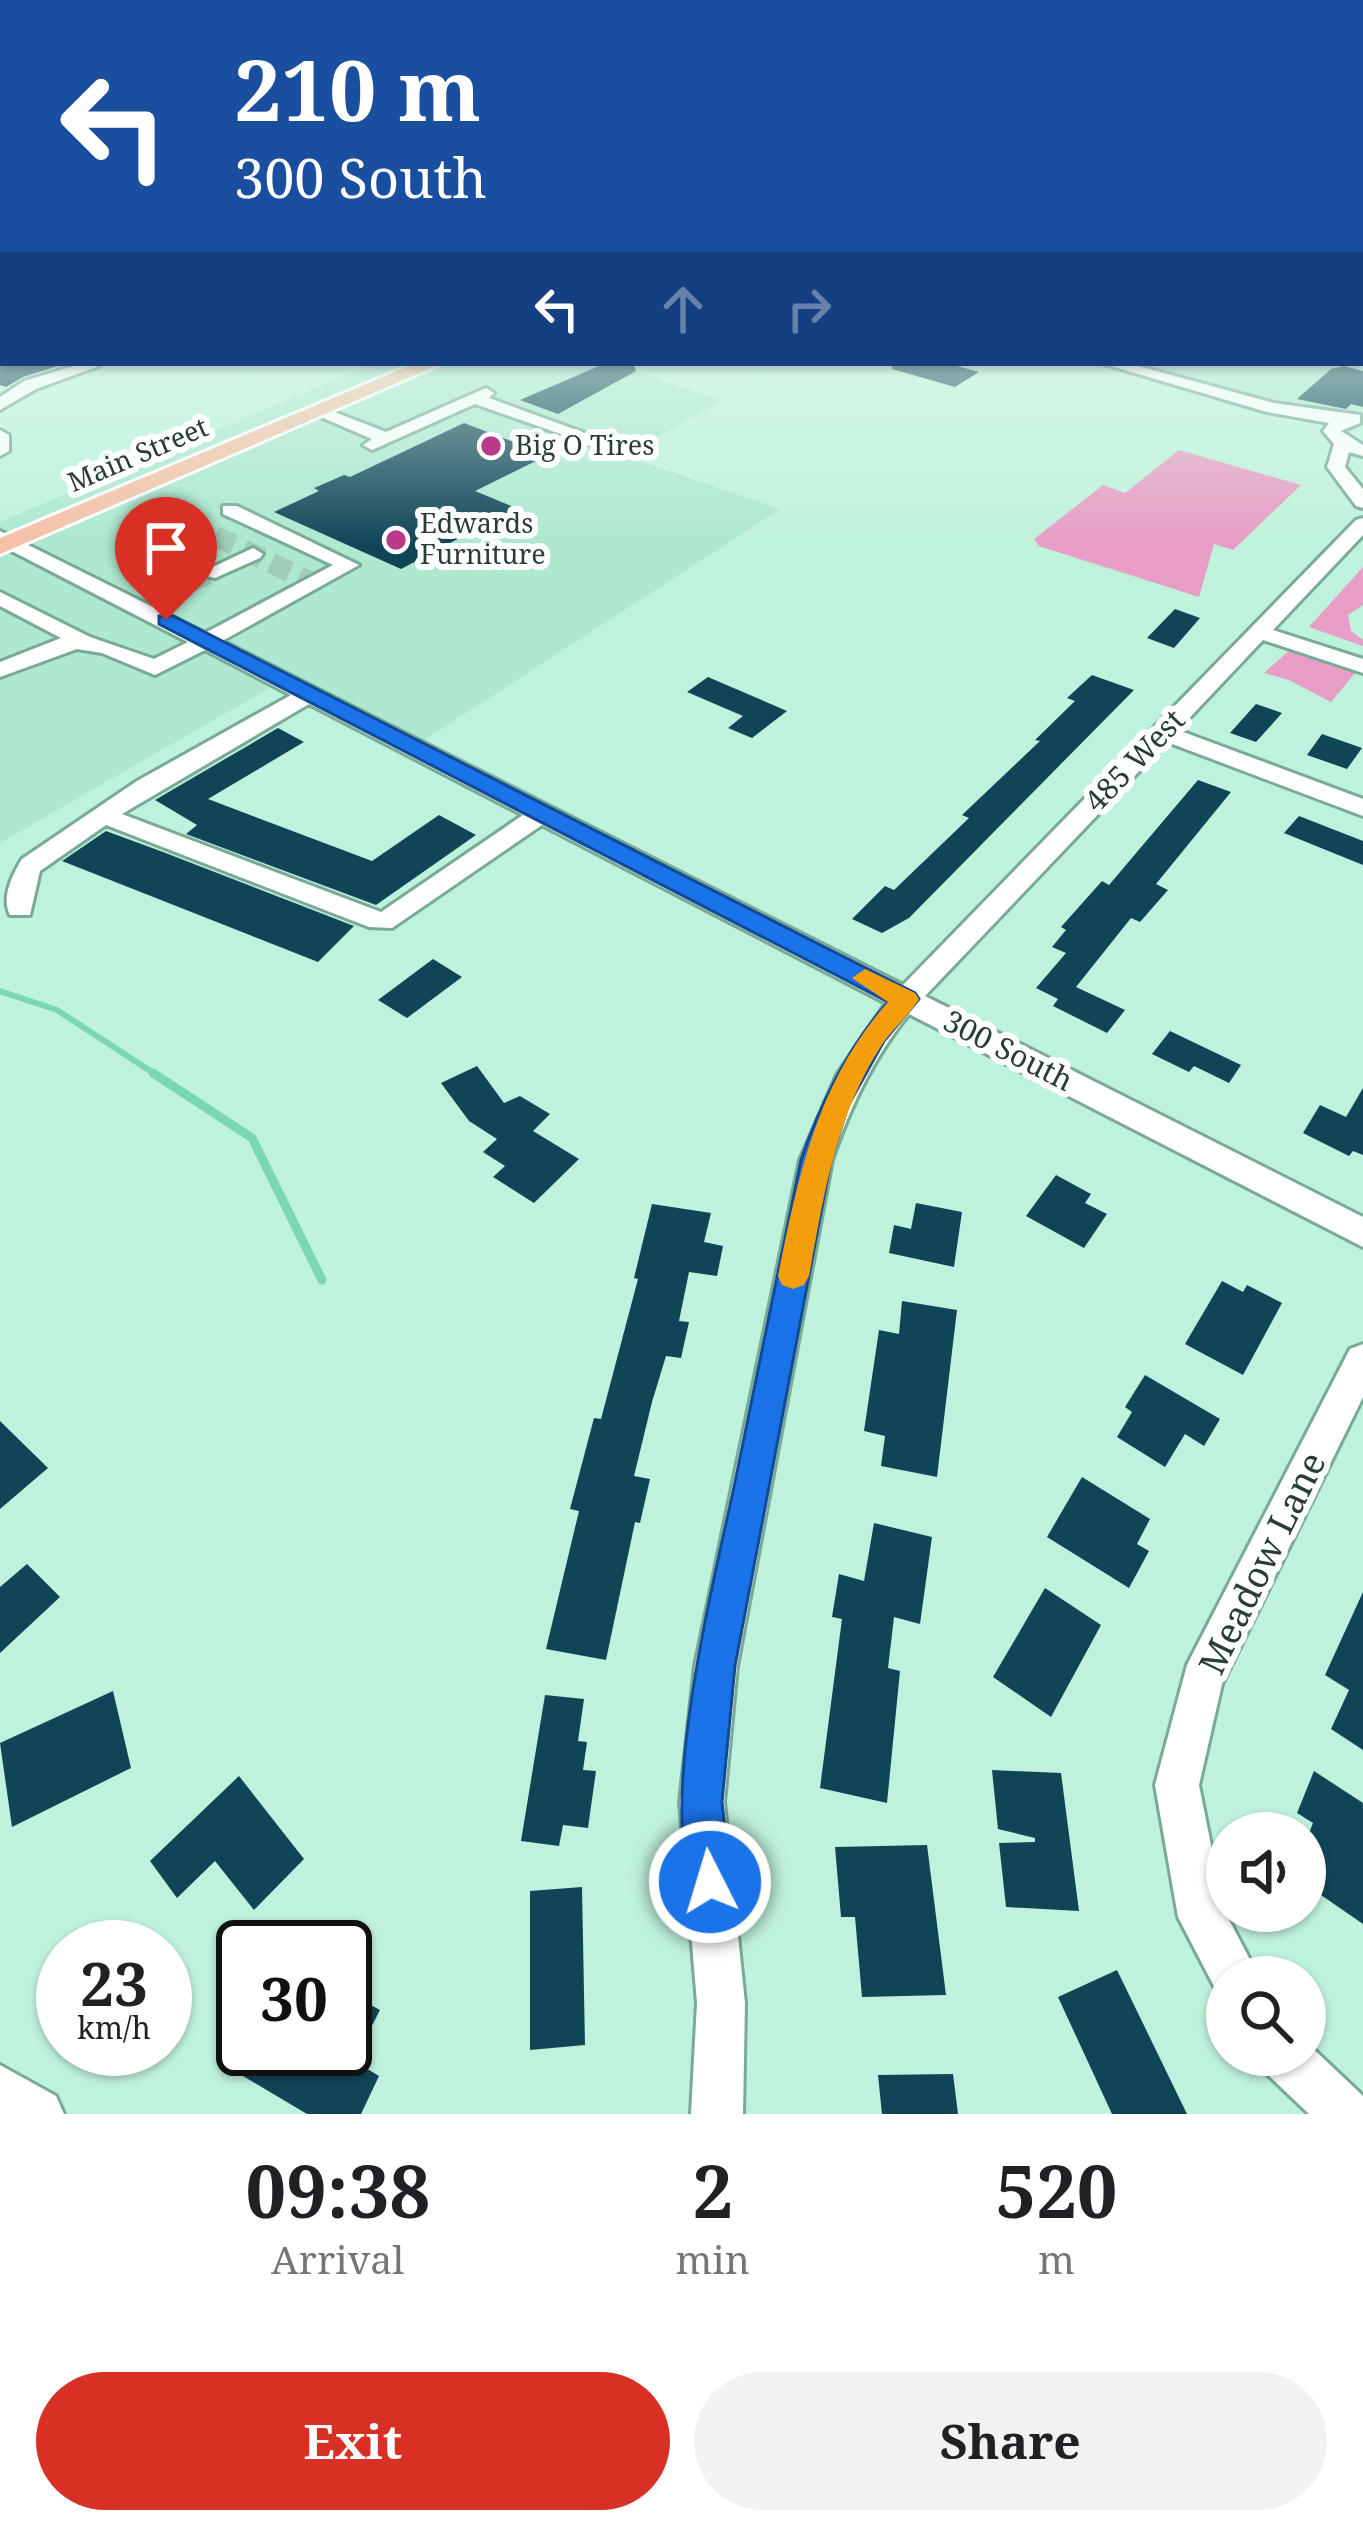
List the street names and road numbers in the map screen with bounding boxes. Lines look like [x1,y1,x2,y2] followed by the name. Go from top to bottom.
[62,407,213,500] street label: Main Street
[1075,700,1193,820] street label: 485 West
[937,1000,1081,1100] street label: 300 South
[1187,1443,1337,1682] street label: Meadow Lane

